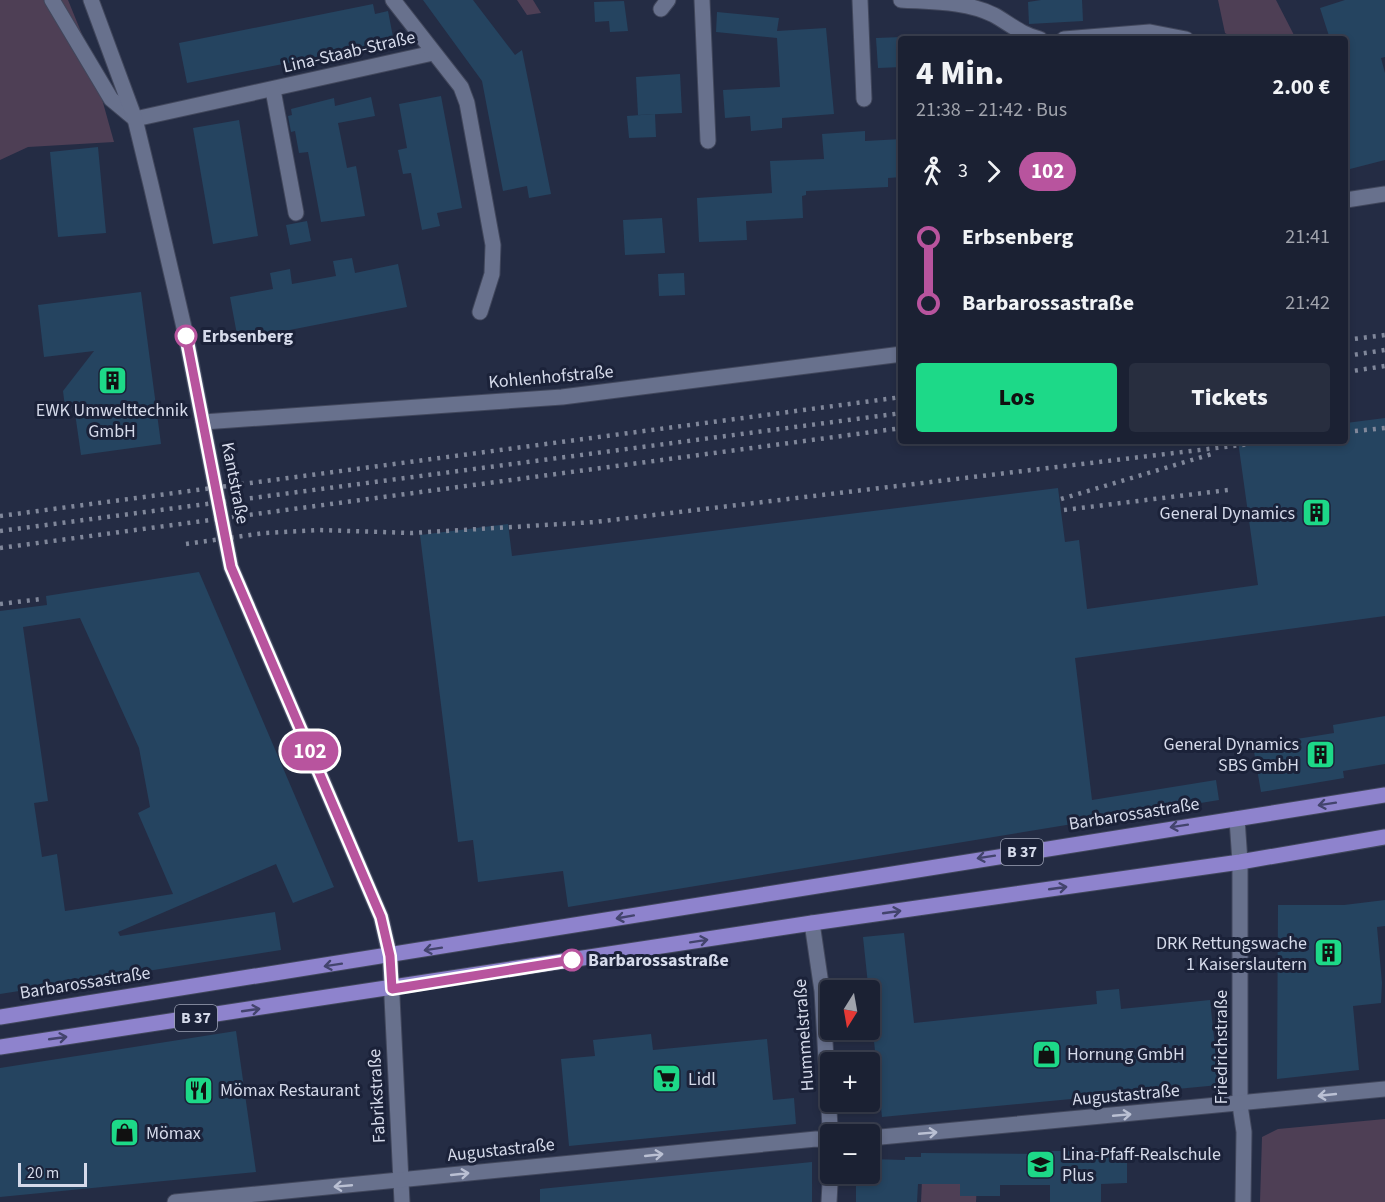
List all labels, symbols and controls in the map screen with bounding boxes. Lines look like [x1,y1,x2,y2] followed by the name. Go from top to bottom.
[280,25,418,79] street label: Lina-Staab-Straße
[916,50,1004,97] text: 4 Min.
[1273,71,1330,103] text: 2.00 €
[916,96,1067,124] text: 21:38 – 21:42 · Bus
[916,155,949,188] icon: walk
[977,155,1010,188] icon: forward
[1031,156,1064,186] text: 102
[958,157,968,185] text: 3
[962,221,1073,253] text: Erbsenberg
[1285,223,1330,251] text: 21:41
[962,287,1134,319] text: Barbarossastraße
[1285,289,1330,317] text: 21:42
[202,324,293,349] place label: Erbsenberg
[175,325,197,347] marker: Erbsenberg
[487,359,615,395] street label: Kohlenhofstraße
[916,363,1117,432] button: Los
[1129,363,1330,432] button: Tickets
[96,365,128,397] building icon: EWK Umwelttechnik GmbH
[36,398,188,444] place label: EWK Umwelttechnik GmbH
[215,440,255,526] street label: Kantstraße
[1300,497,1332,529] building icon: General Dynamics
[1160,501,1295,526] place label: General Dynamics
[276,732,344,771] line badge: 102
[1164,732,1299,778] place label: General Dynamics SBS GmbH
[293,736,327,766] text: 102
[1304,738,1336,770] building icon: General Dynamics SBS GmbH
[1067,791,1201,837] street label: Barbarossastraße
[1318,799,1338,810] one-way arrow
[1169,821,1189,832] one-way arrow
[1001,839,1043,865] road number: B 37
[977,852,996,863] one-way arrow
[1047,882,1067,893] one-way arrow
[882,906,901,917] one-way arrow
[616,912,636,923] one-way arrow
[1156,931,1307,977] place label: DRK Rettungswache 1 Kaiserslautern
[689,935,709,946] one-way arrow
[1312,937,1344,969] building icon: DRK Rettungswache 1 Kaiserslautern
[423,943,443,954] one-way arrow
[588,948,729,973] place label: Barbarossastraße
[561,949,583,971] marker: Barbarossastraße
[323,959,343,970] one-way arrow
[18,960,152,1006] street label: Barbarossastraße
[788,978,820,1092] street label: Hummelstraße
[820,980,880,1040] north arrow
[820,980,880,1184] map controls
[1209,990,1234,1104] street label: Friedrichstraße
[240,1004,260,1015] one-way arrow
[175,1005,217,1031] road number: B 37
[47,1033,67,1044] one-way arrow
[1030,1038,1062,1070] shop icon: Hornung GmbH
[1067,1042,1185,1067] place label: Hornung GmbH
[362,1048,392,1144] street label: Fabrikstraße
[820,1052,880,1112] button: +
[651,1063,683,1095] supermarket icon: Lidl
[688,1067,716,1092] place label: Lidl
[183,1074,215,1106] restaurant icon: Mömax Restaurant
[220,1078,360,1103] place label: Mömax Restaurant
[1071,1078,1181,1112] street label: Augustastraße
[1317,1090,1337,1101] one-way arrow
[1112,1109,1132,1120] one-way arrow
[109,1117,141,1149] shop icon: Mömax
[146,1121,201,1146] place label: Mömax
[820,1124,880,1184] button: −
[918,1127,938,1138] one-way arrow
[446,1132,556,1168] street label: Augustastraße
[1062,1142,1221,1188] place label: Lina-Pfaff-Realschule Plus
[1025,1148,1057,1180] school or university icon: Lina-Pfaff-Realschule Plus
[643,1149,663,1160] one-way arrow
[18,1160,87,1188] scale bar
[27,1162,59,1184] text: 20 m
[449,1168,469,1179] one-way arrow
[334,1181,354,1192] one-way arrow

